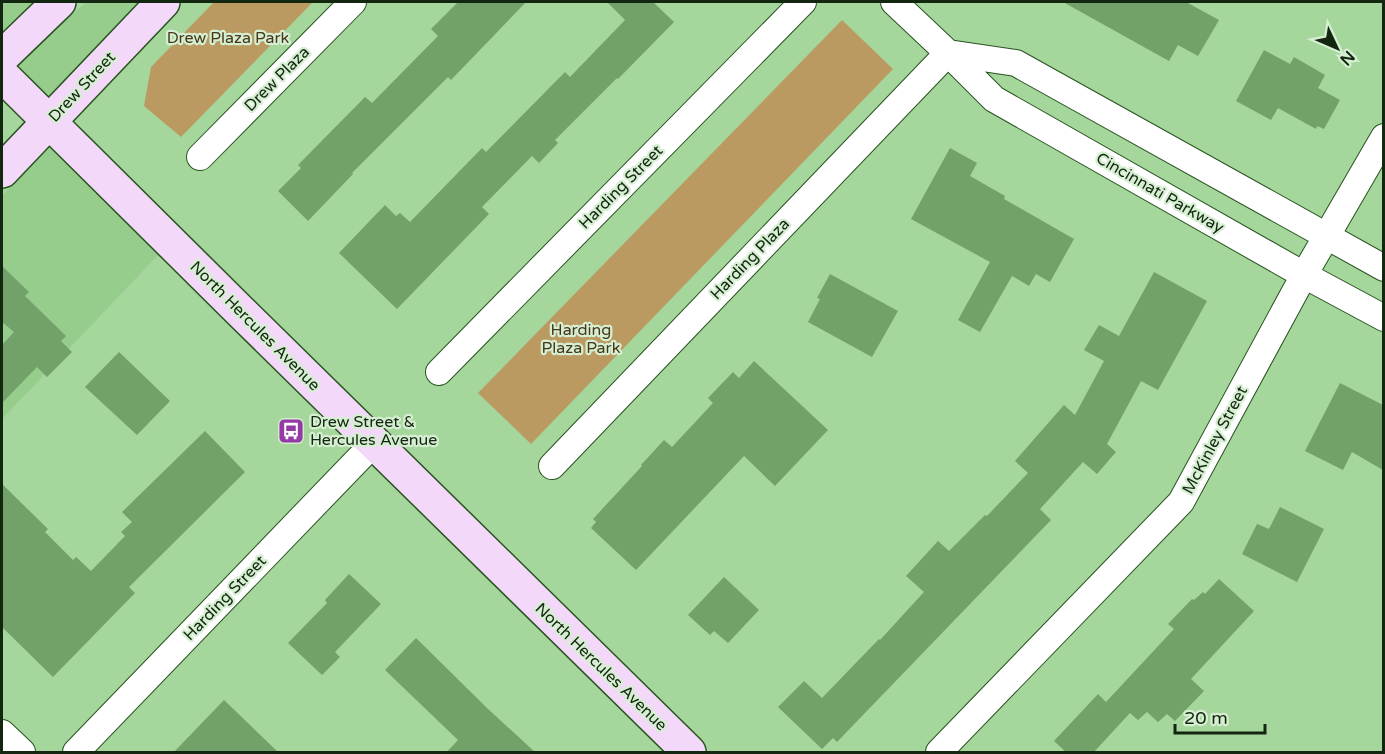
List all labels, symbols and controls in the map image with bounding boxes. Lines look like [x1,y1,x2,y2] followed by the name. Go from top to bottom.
[1307,18,1367,78] north arrow
[167,28,290,48] park label: Drew Plaza Park
[240,42,314,116] street label: Drew Plaza
[1335,46,1359,69] text: N
[44,48,120,126] street label: Drew Street
[575,141,667,233] street label: Harding Street
[1093,148,1228,238] street label: Cincinnati Parkway
[706,214,794,304] street label: Harding Plaza
[186,257,324,395] street label: North Hercules Avenue
[542,320,621,358] park label: Harding Plaza Park
[1178,382,1252,498] street label: McKinley Street
[310,412,437,450] place label: Drew Street & Hercules Avenue
[276,416,306,446] bus stop icon: Drew Street & Hercules Avenue
[179,551,271,645] street label: Harding Street
[531,599,671,735] street label: North Hercules Avenue
[1175,697,1265,735] scale bar
[1184,707,1228,729] text: 20 m

